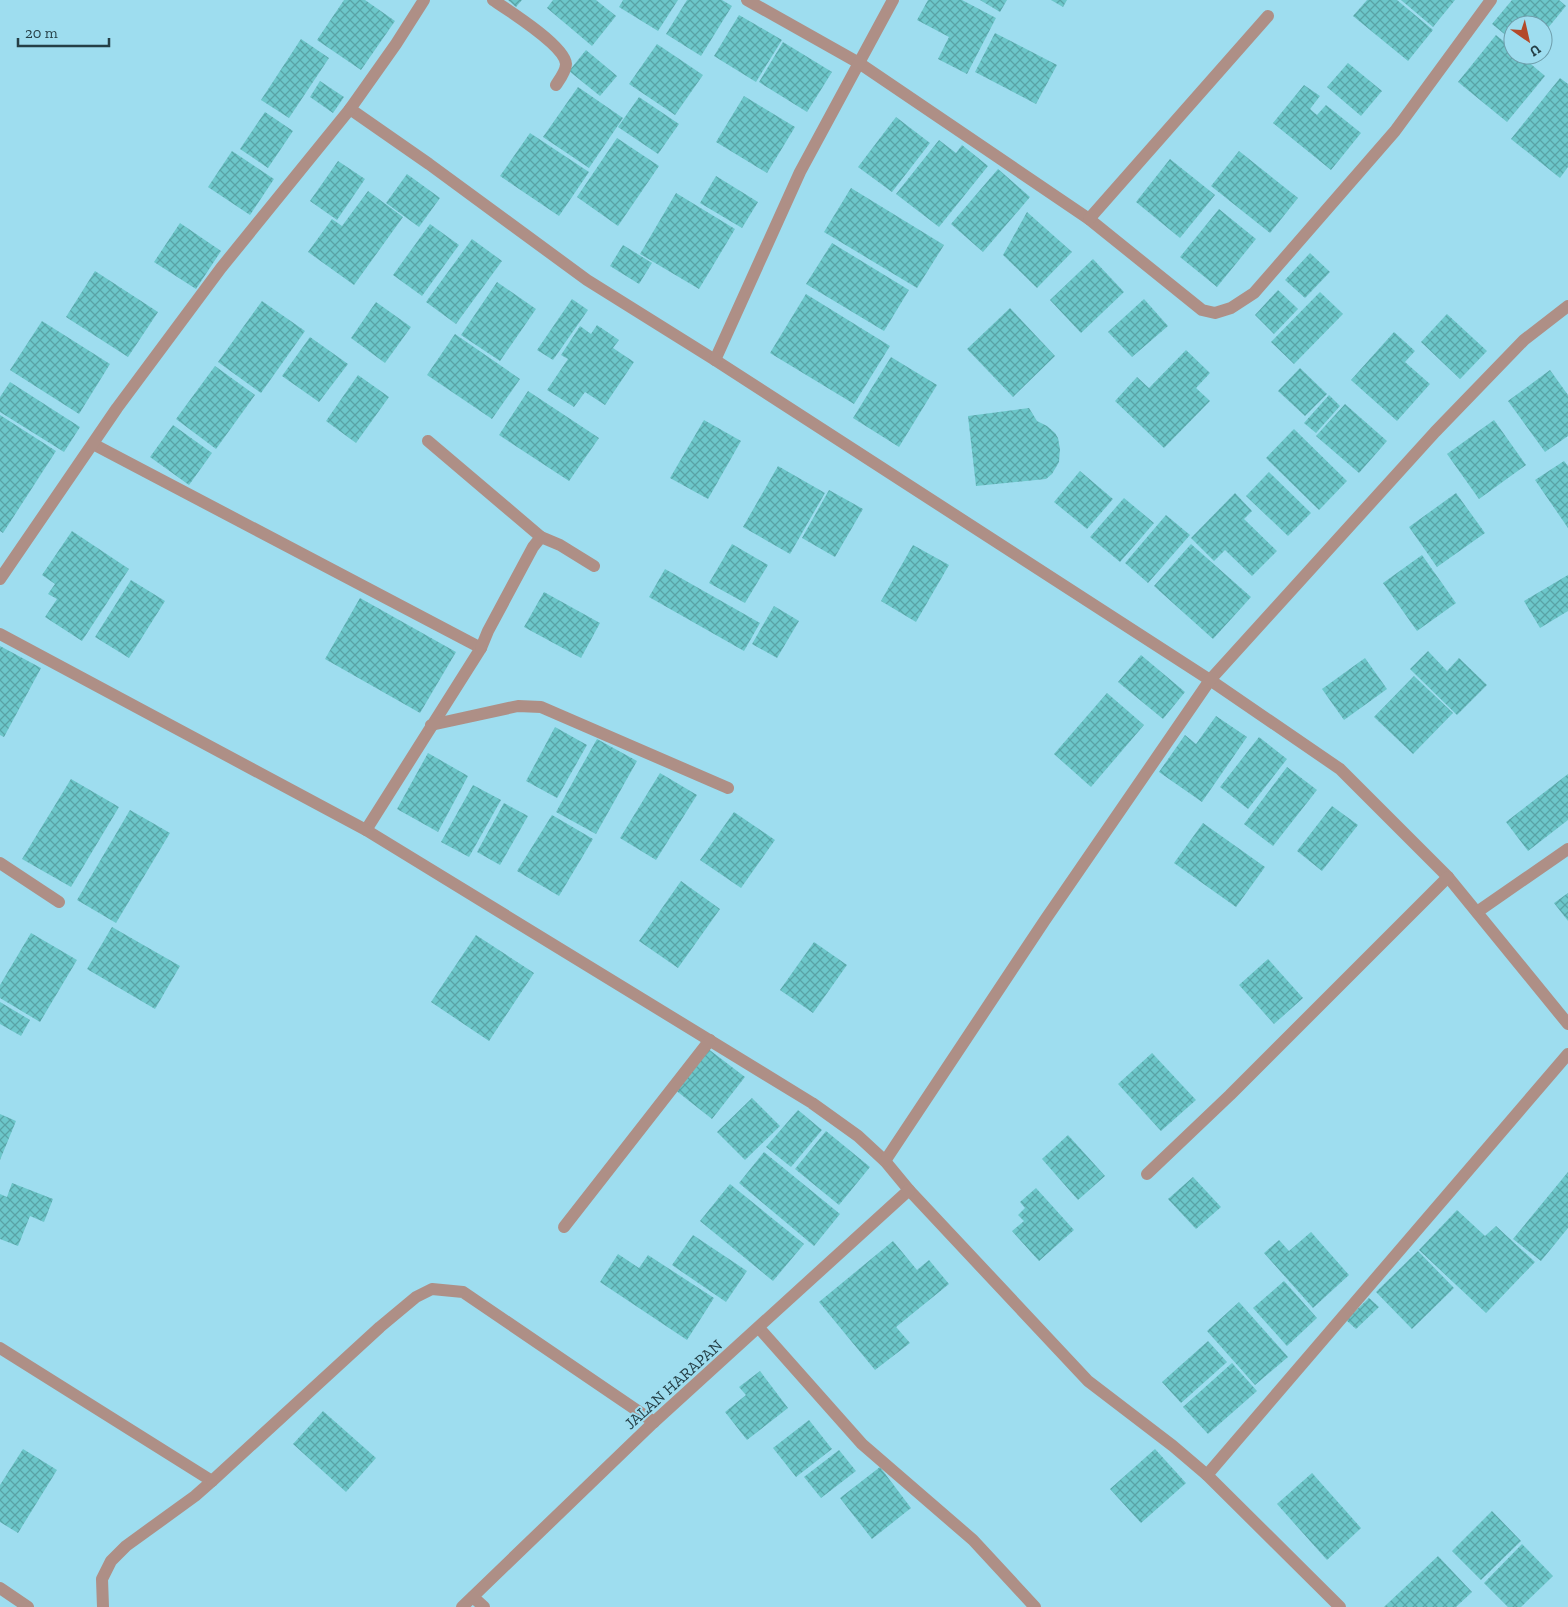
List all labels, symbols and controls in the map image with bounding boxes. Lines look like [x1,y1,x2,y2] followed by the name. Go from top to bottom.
[18,15,109,47] scale bar
[1503,15,1553,65] north arrow
[25,24,58,42] text: 20 m
[1526,40,1544,60] text: U
[621,1335,726,1433] street label: JALAN HARAPAN

